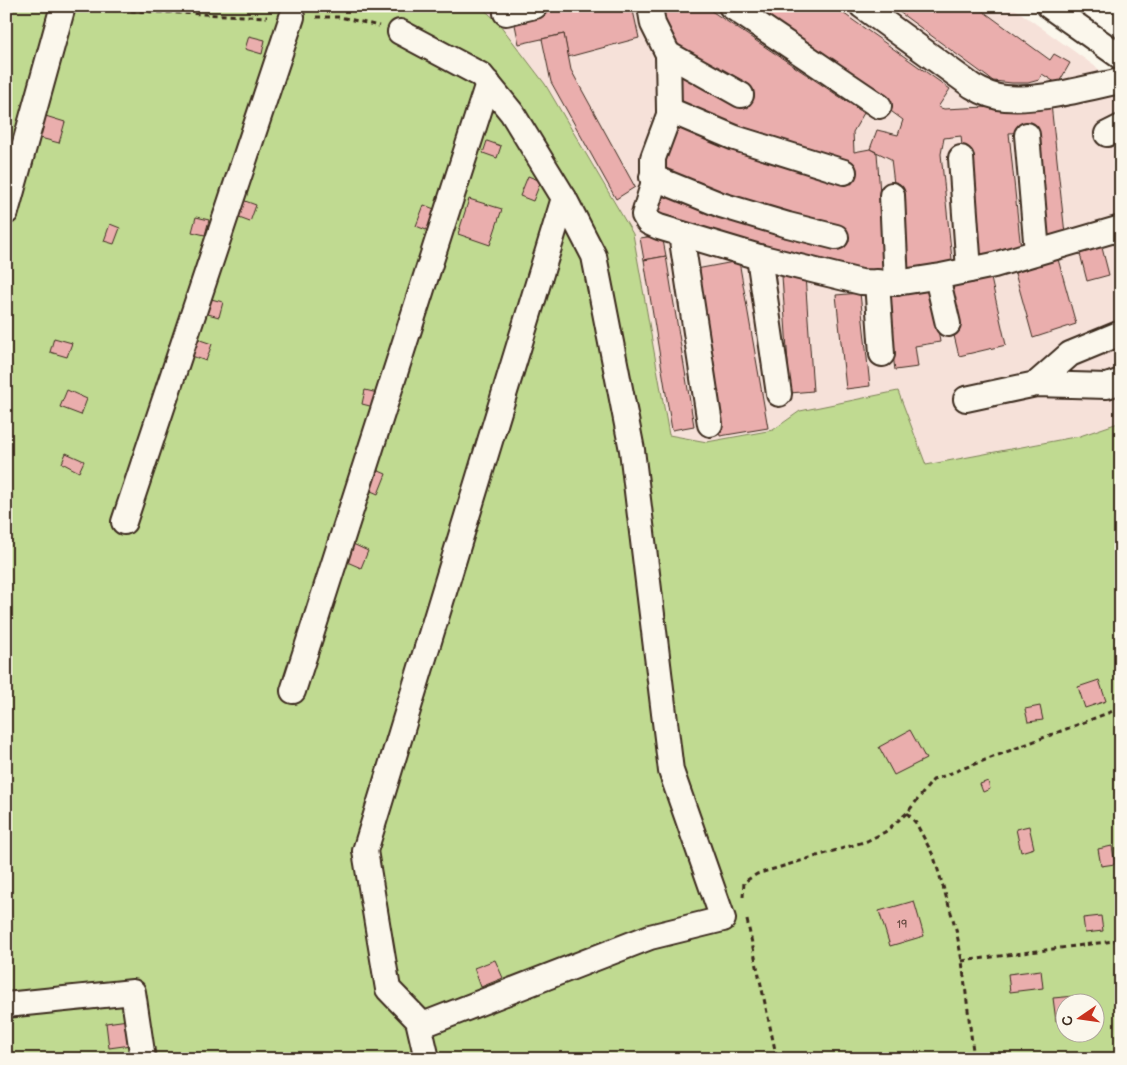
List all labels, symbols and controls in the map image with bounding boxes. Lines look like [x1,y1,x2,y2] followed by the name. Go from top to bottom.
[897,918,907,931] house number: 19
[1054,992,1104,1042] north arrow
[1058,1014,1077,1027] text: С

